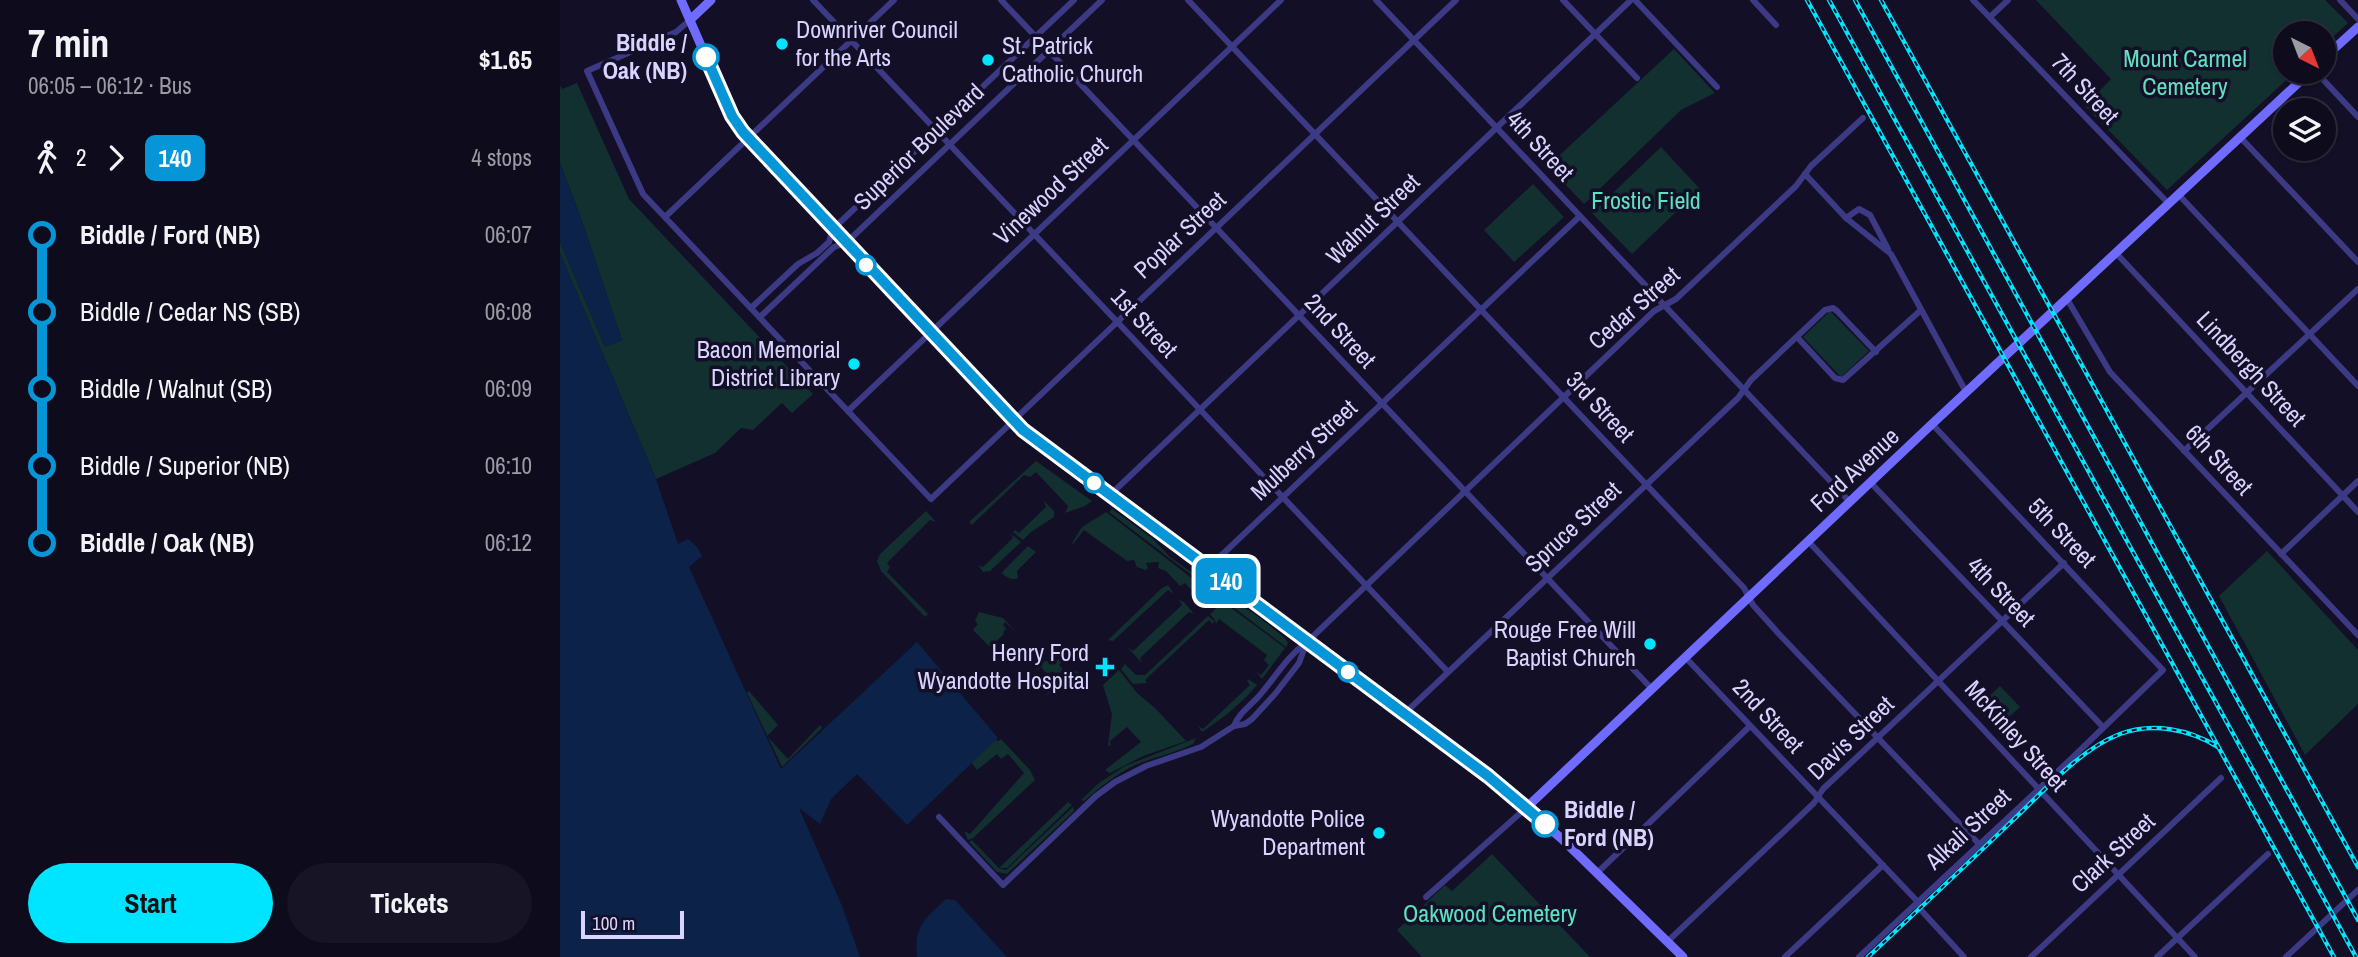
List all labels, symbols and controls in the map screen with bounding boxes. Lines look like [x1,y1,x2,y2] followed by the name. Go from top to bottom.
[796,13,958,73] place label: Downriver Council for the Arts
[28,18,109,69] text: 7 min
[2273,21,2336,84] north arrow
[2273,21,2336,161] map controls
[603,26,688,86] place label: Biddle / Oak (NB)
[1002,29,1143,89] place label: St. Patrick Catholic Church
[774,36,790,52] marker: Downriver Council for the Arts
[479,42,532,77] text: $1.65
[2123,42,2247,102] park label: Mount Carmel Cemetery
[693,44,719,70] marker: Biddle / Oak (NB)
[2045,46,2127,131] street label: 7th Street
[980,52,996,68] marker: St. Patrick Catholic Church
[28,70,192,101] text: 06:05 – 06:12 · Bus
[846,76,990,217] street label: Superior Boulevard
[2273,98,2336,161] button: layers
[1500,103,1582,188] street label: 4th Street
[986,129,1115,251] street label: Vinewood Street
[28,139,66,177] icon: walk
[97,139,135,177] icon: forward
[76,142,87,173] text: 2
[159,142,191,174] text: 140
[471,142,532,173] text: 4 stops
[1319,165,1426,271] street label: Walnut Street
[1126,183,1233,285] street label: Poplar Street
[1591,184,1701,216] park label: Frostic Field
[80,217,260,252] text: Biddle / Ford (NB)
[485,219,532,250] text: 06:07
[856,255,876,275] unlabelled marker
[1581,258,1686,356] street label: Cedar Street
[1104,281,1186,364] street label: 1st Street
[1298,286,1384,375] street label: 2nd Street
[80,294,300,329] text: Biddle / Cedar NS (SB)
[485,296,532,327] text: 06:08
[2190,304,2314,433] street label: Lindbergh Street
[697,333,840,393] place label: Bacon Memorial District Library
[846,356,862,372] marker: Bacon Memorial District Library
[1560,364,1642,449] street label: 3rd Street
[80,371,272,406] text: Biddle / Walnut (SB)
[485,373,532,404] text: 06:09
[1243,391,1364,507] street label: Mulberry Street
[2179,417,2261,502] street label: 6th Street
[1803,420,1906,519] street label: Ford Avenue
[80,448,290,483] text: Biddle / Superior (NB)
[485,450,532,481] text: 06:10
[1084,473,1104,493] unlabelled marker
[1517,473,1628,579] street label: Spruce Street
[2022,490,2104,574] street label: 5th Street
[80,525,254,560] text: Biddle / Oak (NB)
[485,527,532,558] text: 06:12
[1961,549,2043,633] street label: 4th Street
[1186,558,1266,604] line badge: 140
[1210,565,1242,597] text: 140
[1494,613,1636,673] place label: Rouge Free Will Baptist Church
[917,636,1089,696] place label: Henry Ford Wyandotte Hospital
[1642,636,1658,652] marker: Rouge Free Will Baptist Church
[1095,657,1115,677] marker: Henry Ford Wyandotte Hospital
[1338,662,1358,682] unlabelled marker
[1726,671,1812,760] street label: 2nd Street
[1958,673,2075,798] street label: McKinley Street
[1800,688,1901,786] street label: Davis Street
[1917,780,2017,877] street label: Alkali Street
[1564,793,1654,853] place label: Biddle / Ford (NB)
[1211,802,1366,862] place label: Wyandotte Police Department
[2063,805,2162,899] street label: Clark Street
[1532,811,1558,837] marker: Biddle / Ford (NB)
[1371,825,1387,841] marker: Wyandotte Police Department
[28,863,273,943] button: Start
[287,863,532,943] button: Tickets
[1403,897,1577,929] park label: Oakwood Cemetery
[581,908,684,940] scale bar
[592,910,635,936] text: 100 m

